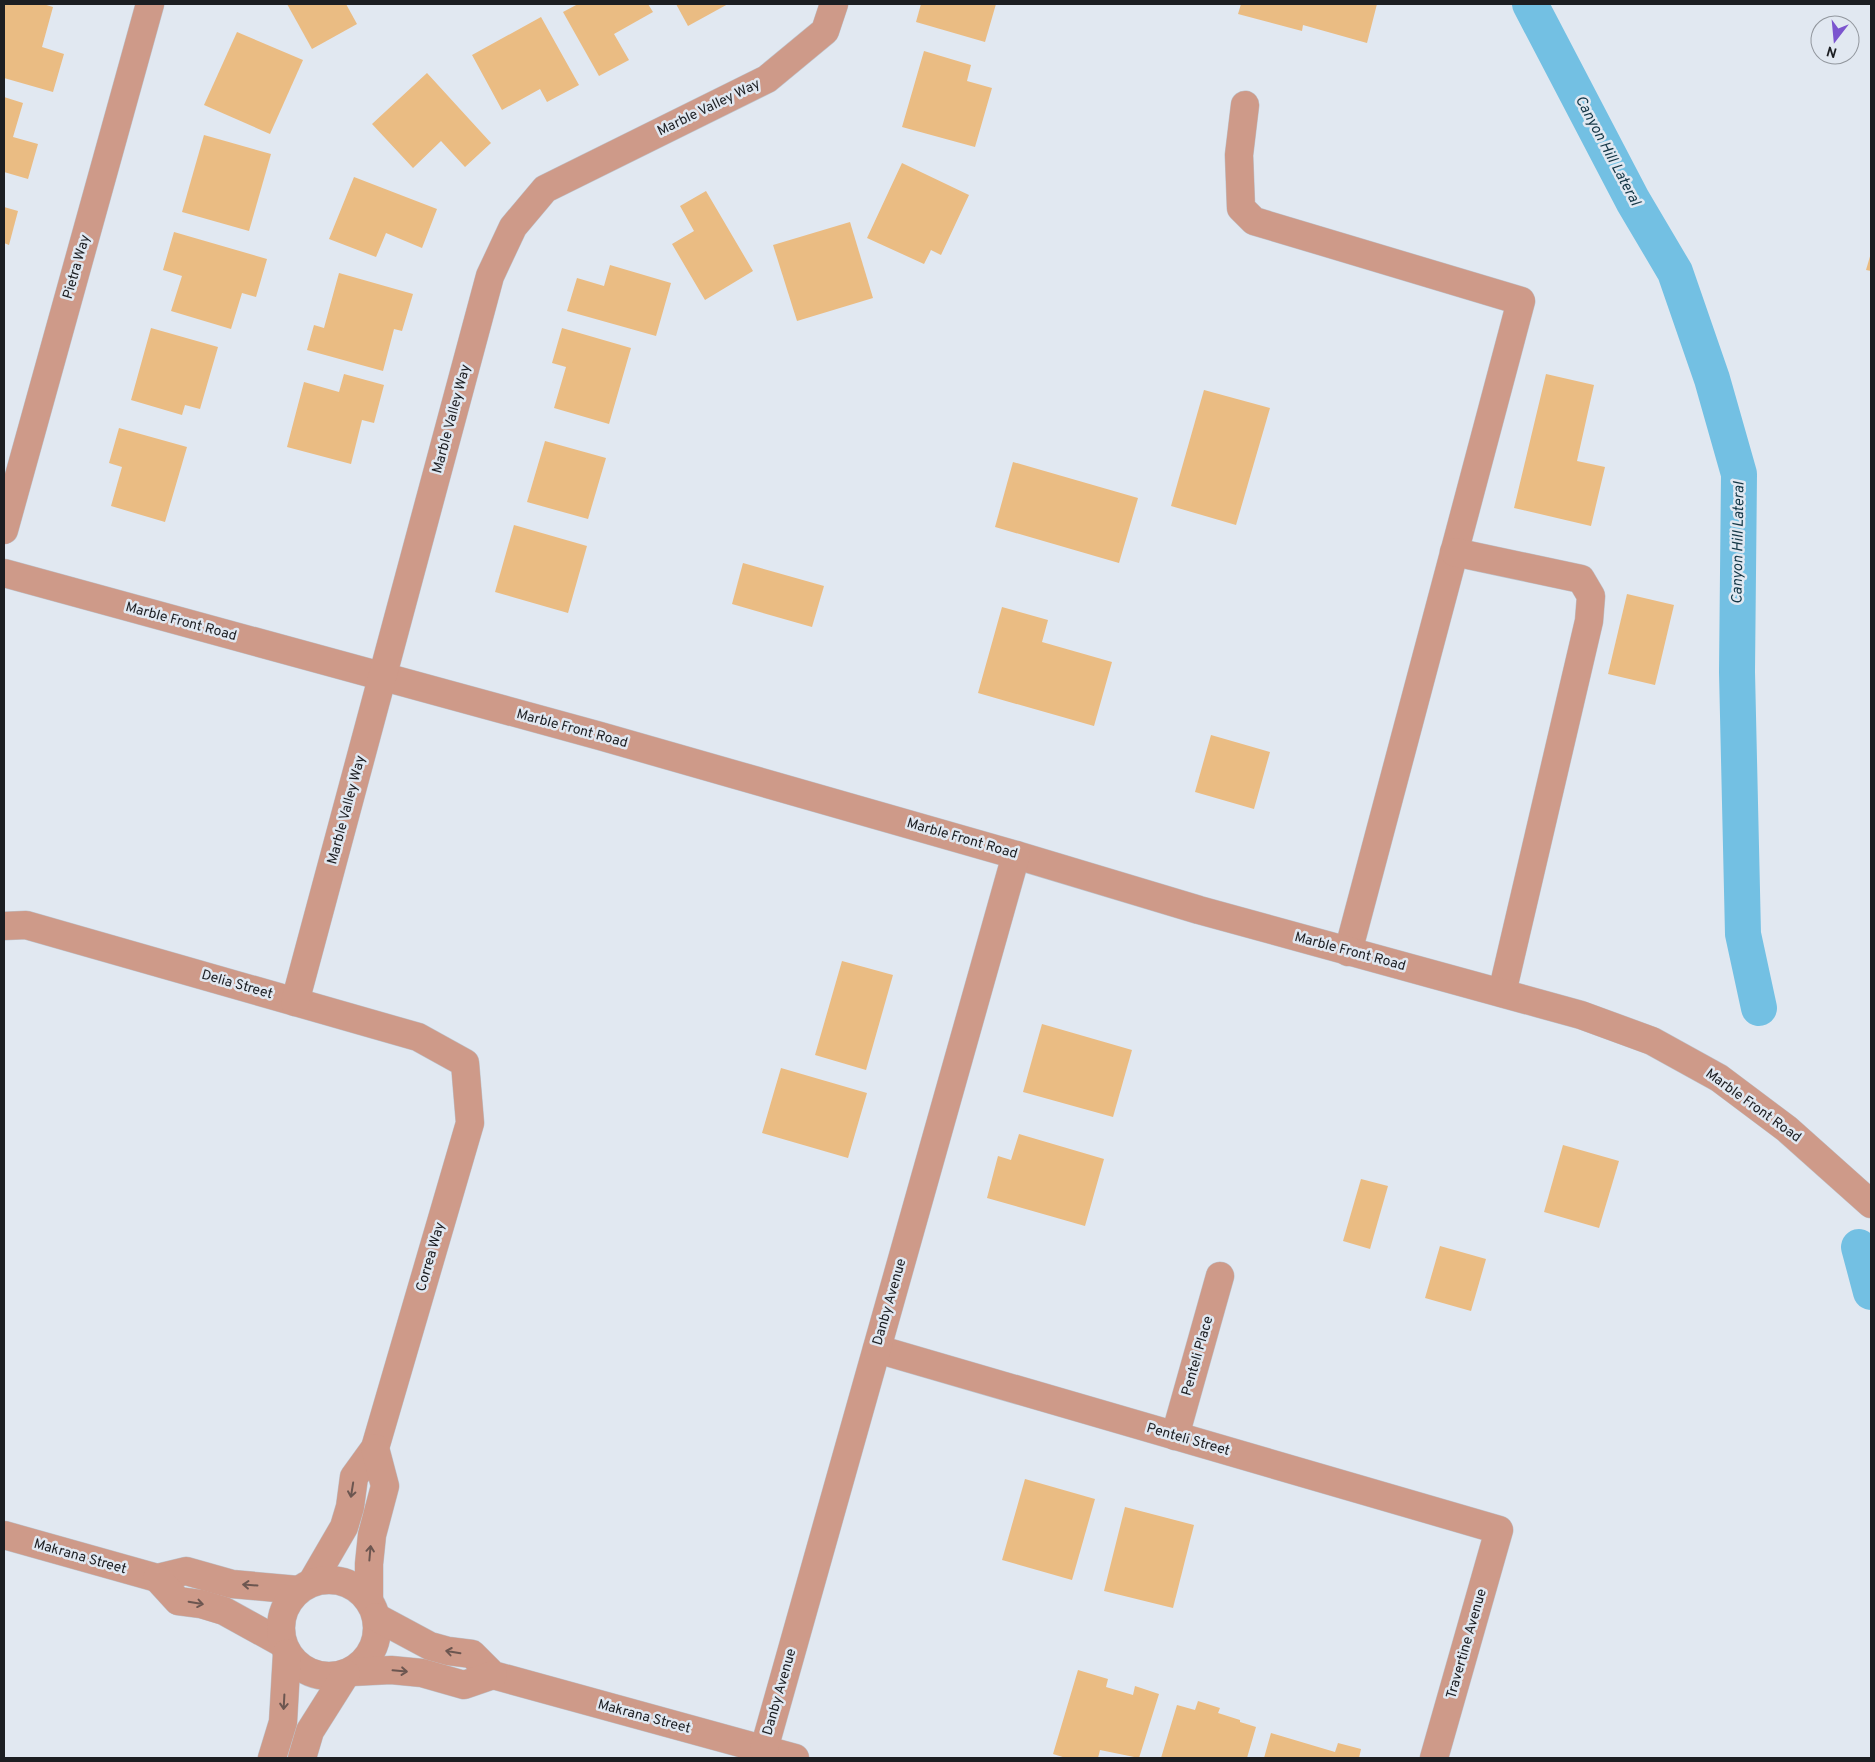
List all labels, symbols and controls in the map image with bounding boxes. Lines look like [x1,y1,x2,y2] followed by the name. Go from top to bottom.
[1810,15,1860,65] north arrow
[1825,41,1839,61] text: N
[655,76,763,140] street label: Marble Valley Way
[1570,93,1645,210] water label: Canyon Hill Lateral
[60,233,94,301] street label: Pietra Way
[429,363,475,475] street label: Marble Valley Way
[1728,481,1750,604] water label: Canyon Hill Lateral
[124,599,238,645] street label: Marble Front Road
[515,706,629,752] street label: Marble Front Road
[324,754,370,866] street label: Marble Valley Way
[905,815,1019,863] street label: Marble Front Road
[1293,929,1407,975] street label: Marble Front Road
[199,967,275,1003] street label: Delia Street
[1702,1065,1804,1147] street label: Marble Front Road
[413,1220,449,1294] street label: Correa Way
[869,1257,911,1347] street label: Danby Avenue
[1179,1314,1217,1398] street label: Penteli Place
[1144,1420,1232,1460] street label: Penteli Street
[347,1482,357,1498] one-way arrow
[32,1536,128,1578] street label: Makrana Street
[365,1545,375,1561] one-way arrow
[242,1581,258,1590] one-way arrow
[1443,1587,1491,1701] street label: Travertine Avenue
[188,1599,204,1609] one-way arrow
[445,1646,461,1656] one-way arrow
[759,1647,801,1737] street label: Danby Avenue
[392,1666,408,1676] one-way arrow
[279,1693,288,1709] one-way arrow
[596,1696,692,1738] street label: Makrana Street

